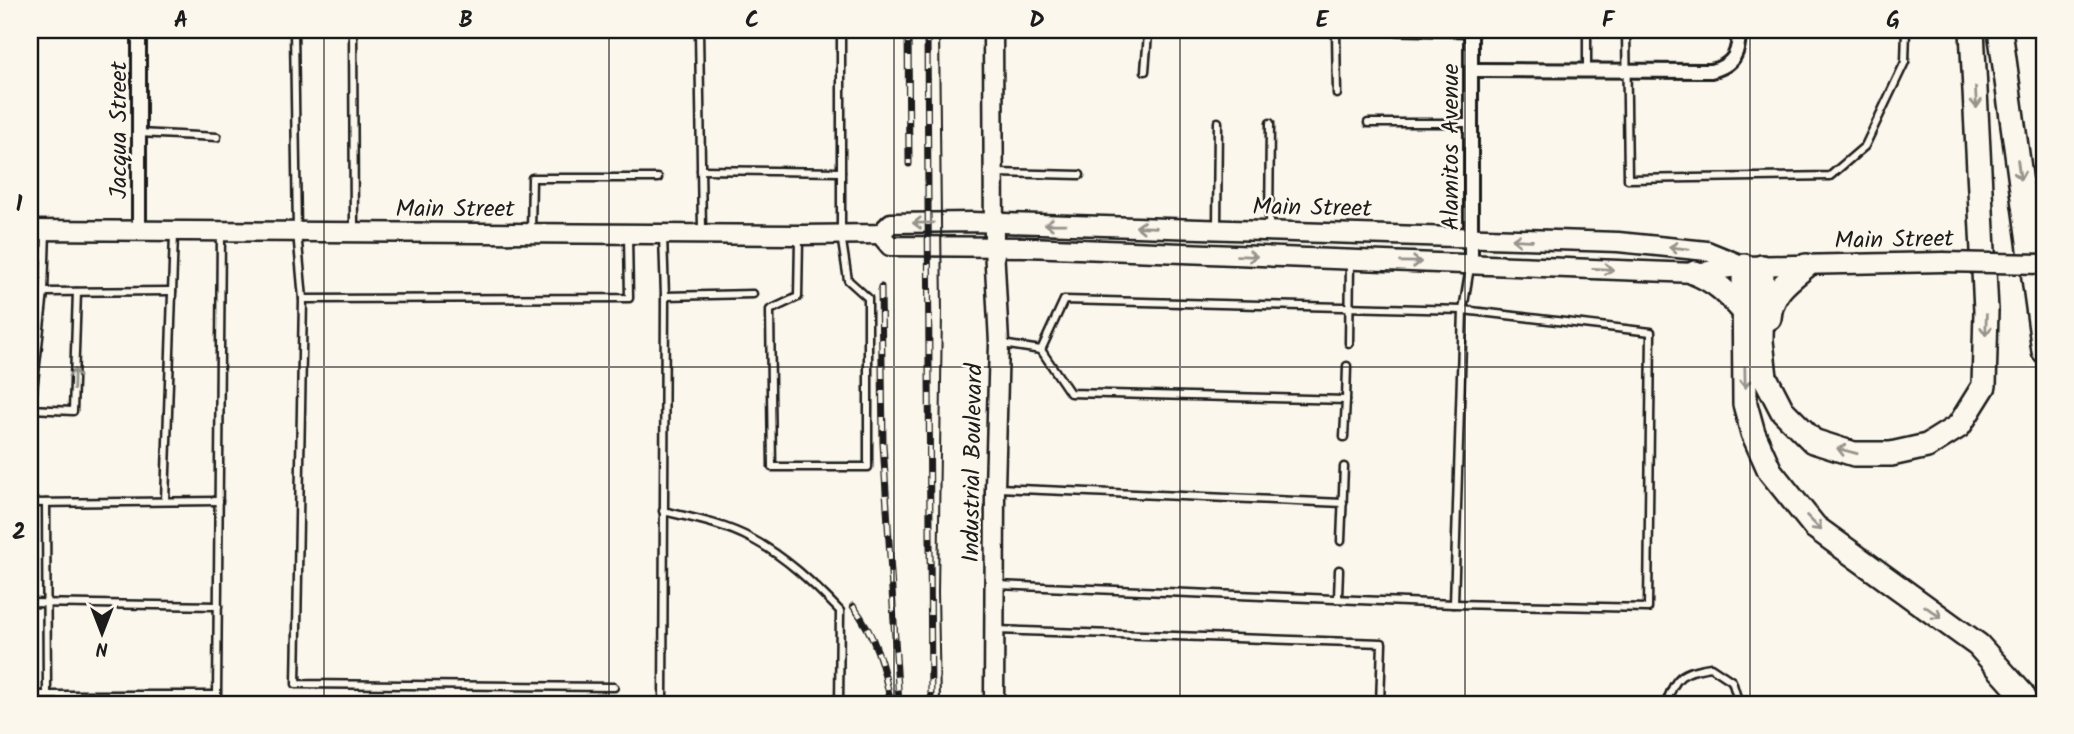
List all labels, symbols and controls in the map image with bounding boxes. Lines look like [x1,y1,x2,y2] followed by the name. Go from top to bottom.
[174,3,188,39] text: A
[459,3,473,39] text: B
[745,3,759,39] text: C
[1029,3,1045,39] text: D
[1316,3,1330,39] text: E
[1602,3,1616,39] text: F
[1886,3,1900,39] text: G
[100,60,139,199] street label: Jacqua Street
[1432,63,1471,231] street label: Alamitos Avenue
[1969,86,1982,109] one-way arrow
[2012,158,2025,181] one-way arrow
[16,187,23,223] text: 1
[1252,188,1373,229] street label: Main Street
[395,190,515,229] street label: Main Street
[912,216,935,230] one-way arrow
[1044,218,1067,231] one-way arrow
[1134,220,1157,233] one-way arrow
[1834,220,1955,261] street label: Main Street
[1510,233,1533,246] one-way arrow
[1668,241,1691,254] one-way arrow
[1235,250,1258,263] one-way arrow
[1399,256,1422,269] one-way arrow
[1591,263,1614,276] one-way arrow
[1979,313,1992,336] one-way arrow
[952,362,995,563] street label: Industrial Boulevard
[1738,366,1751,389] one-way arrow
[68,368,81,391] one-way arrow
[1836,444,1859,457] one-way arrow
[1805,514,1822,531] one-way arrow
[12,515,26,551] text: 2
[66,598,136,668] north arrow
[1924,604,1942,619] one-way arrow
[96,633,108,663] text: N

